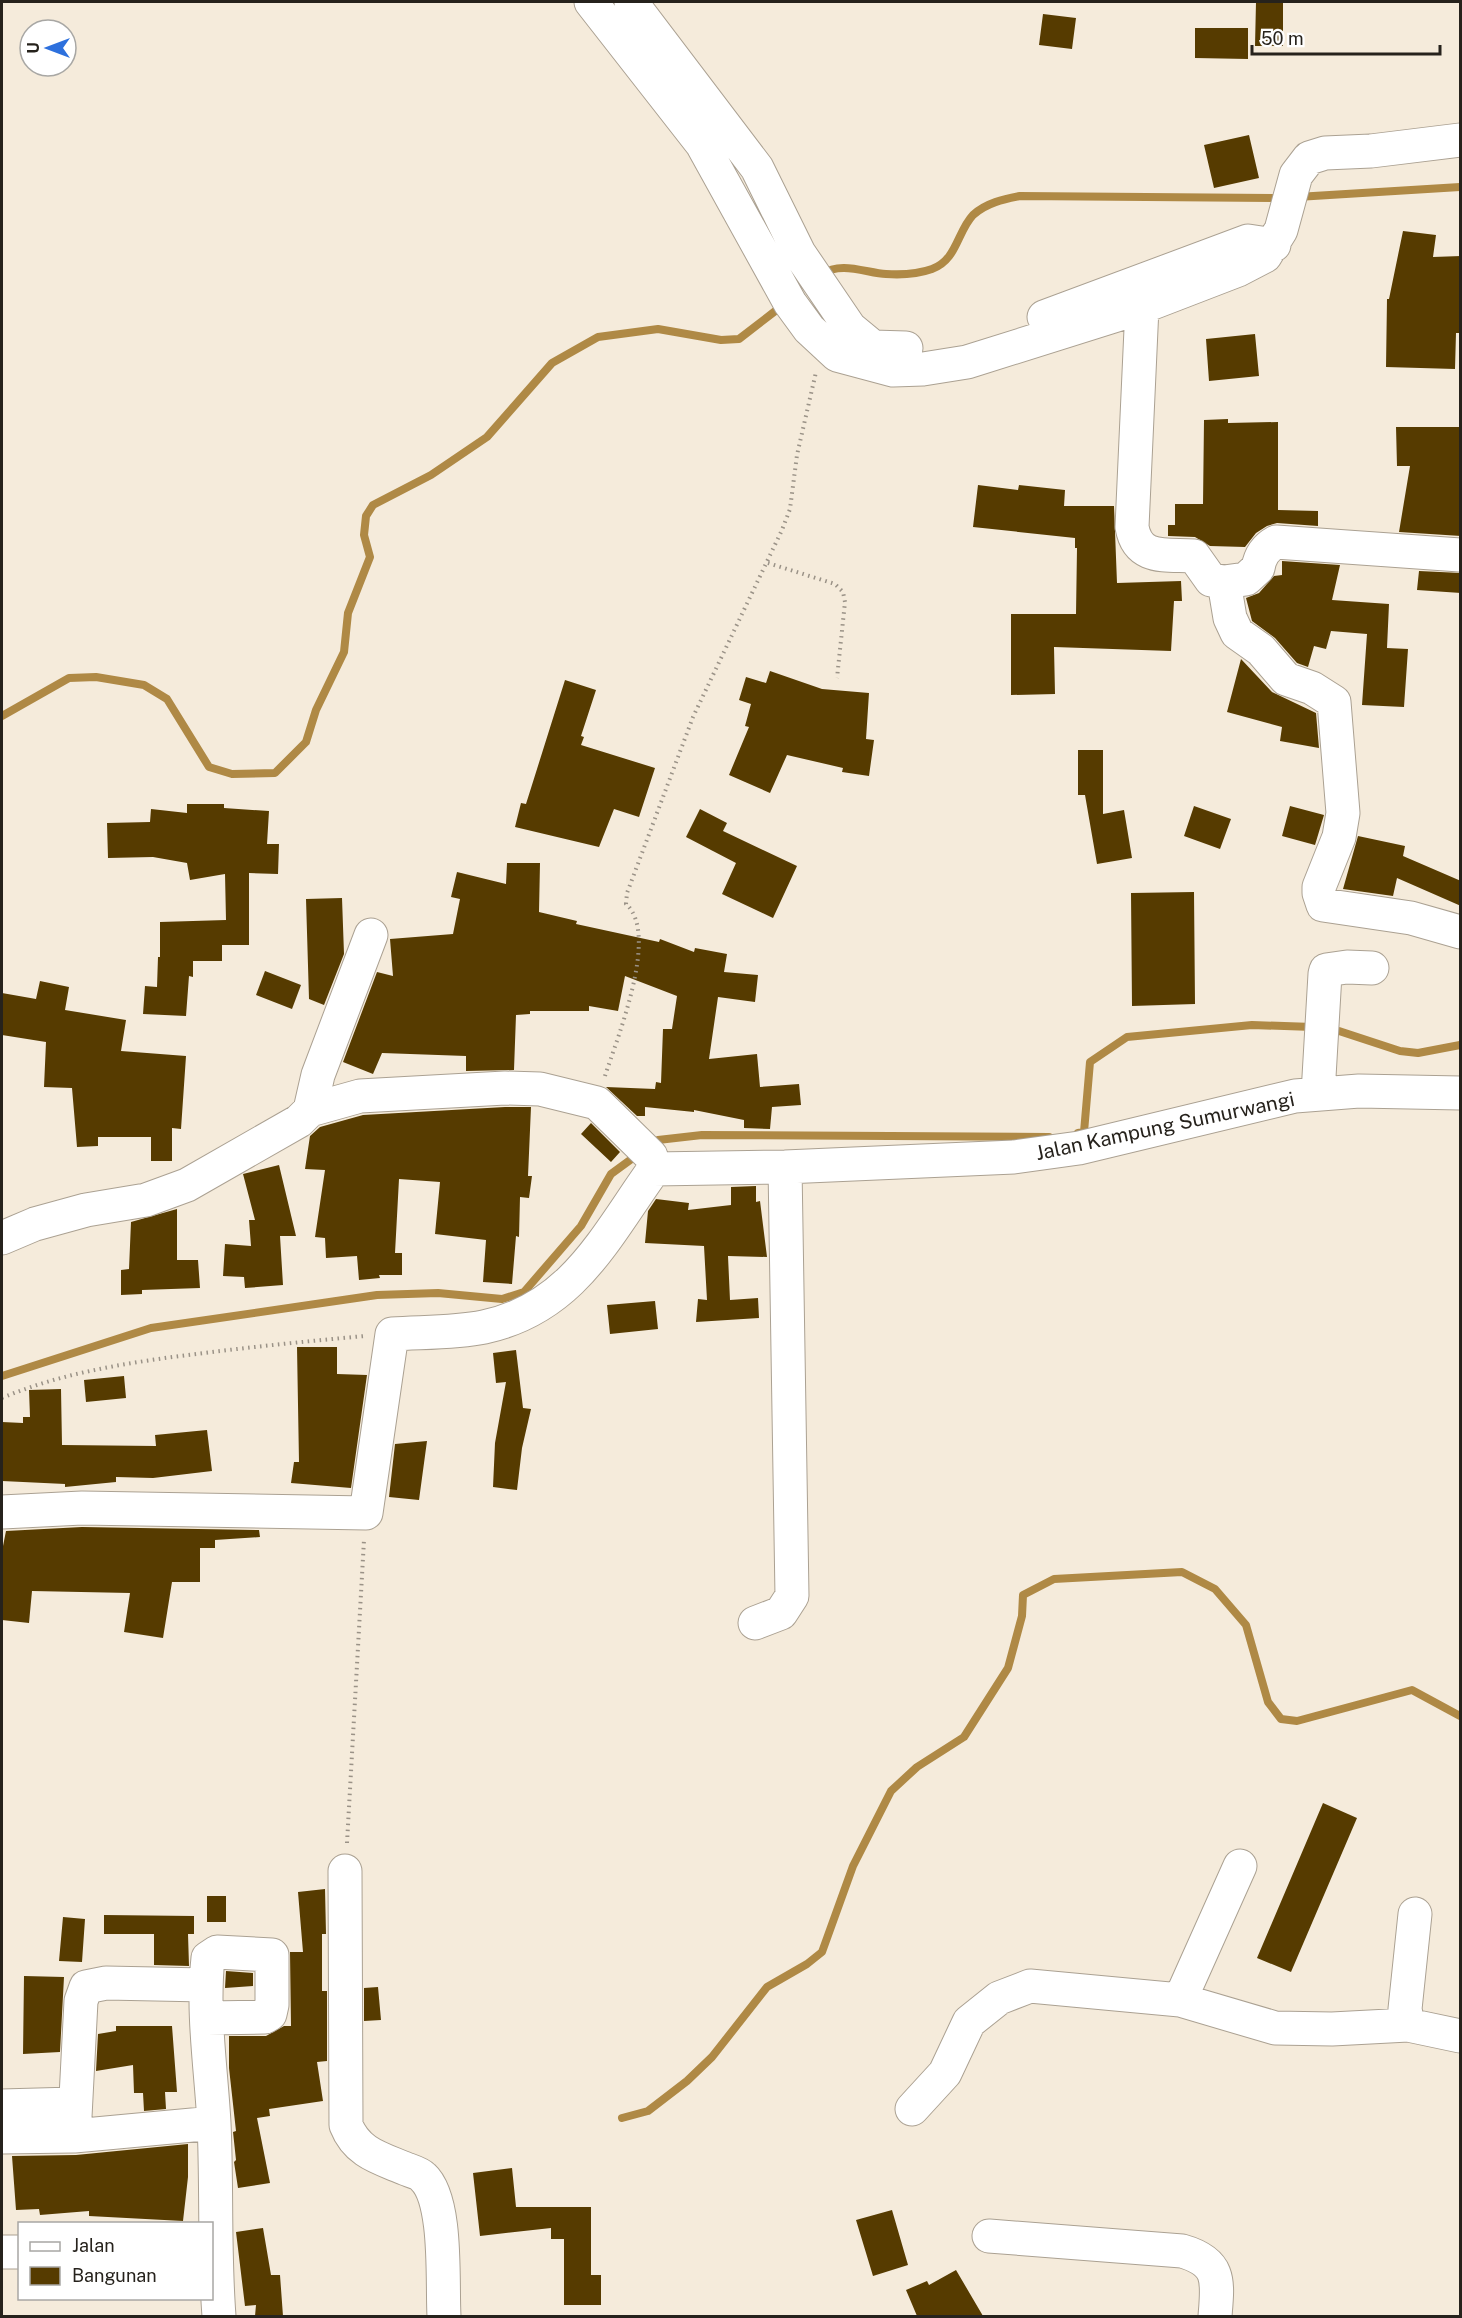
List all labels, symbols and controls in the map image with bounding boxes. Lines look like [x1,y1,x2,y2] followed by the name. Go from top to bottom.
[18,18,78,78] north arrow
[1252,18,1440,56] scale bar
[1261,28,1304,49] text: 50 m
[24,42,43,54] text: U
[1033,1087,1297,1165] street label: Jalan Kampung Sumurwangi
[18,2222,213,2300] legend
[72,2235,115,2256] text: Jalan
[72,2265,157,2286] text: Bangunan

